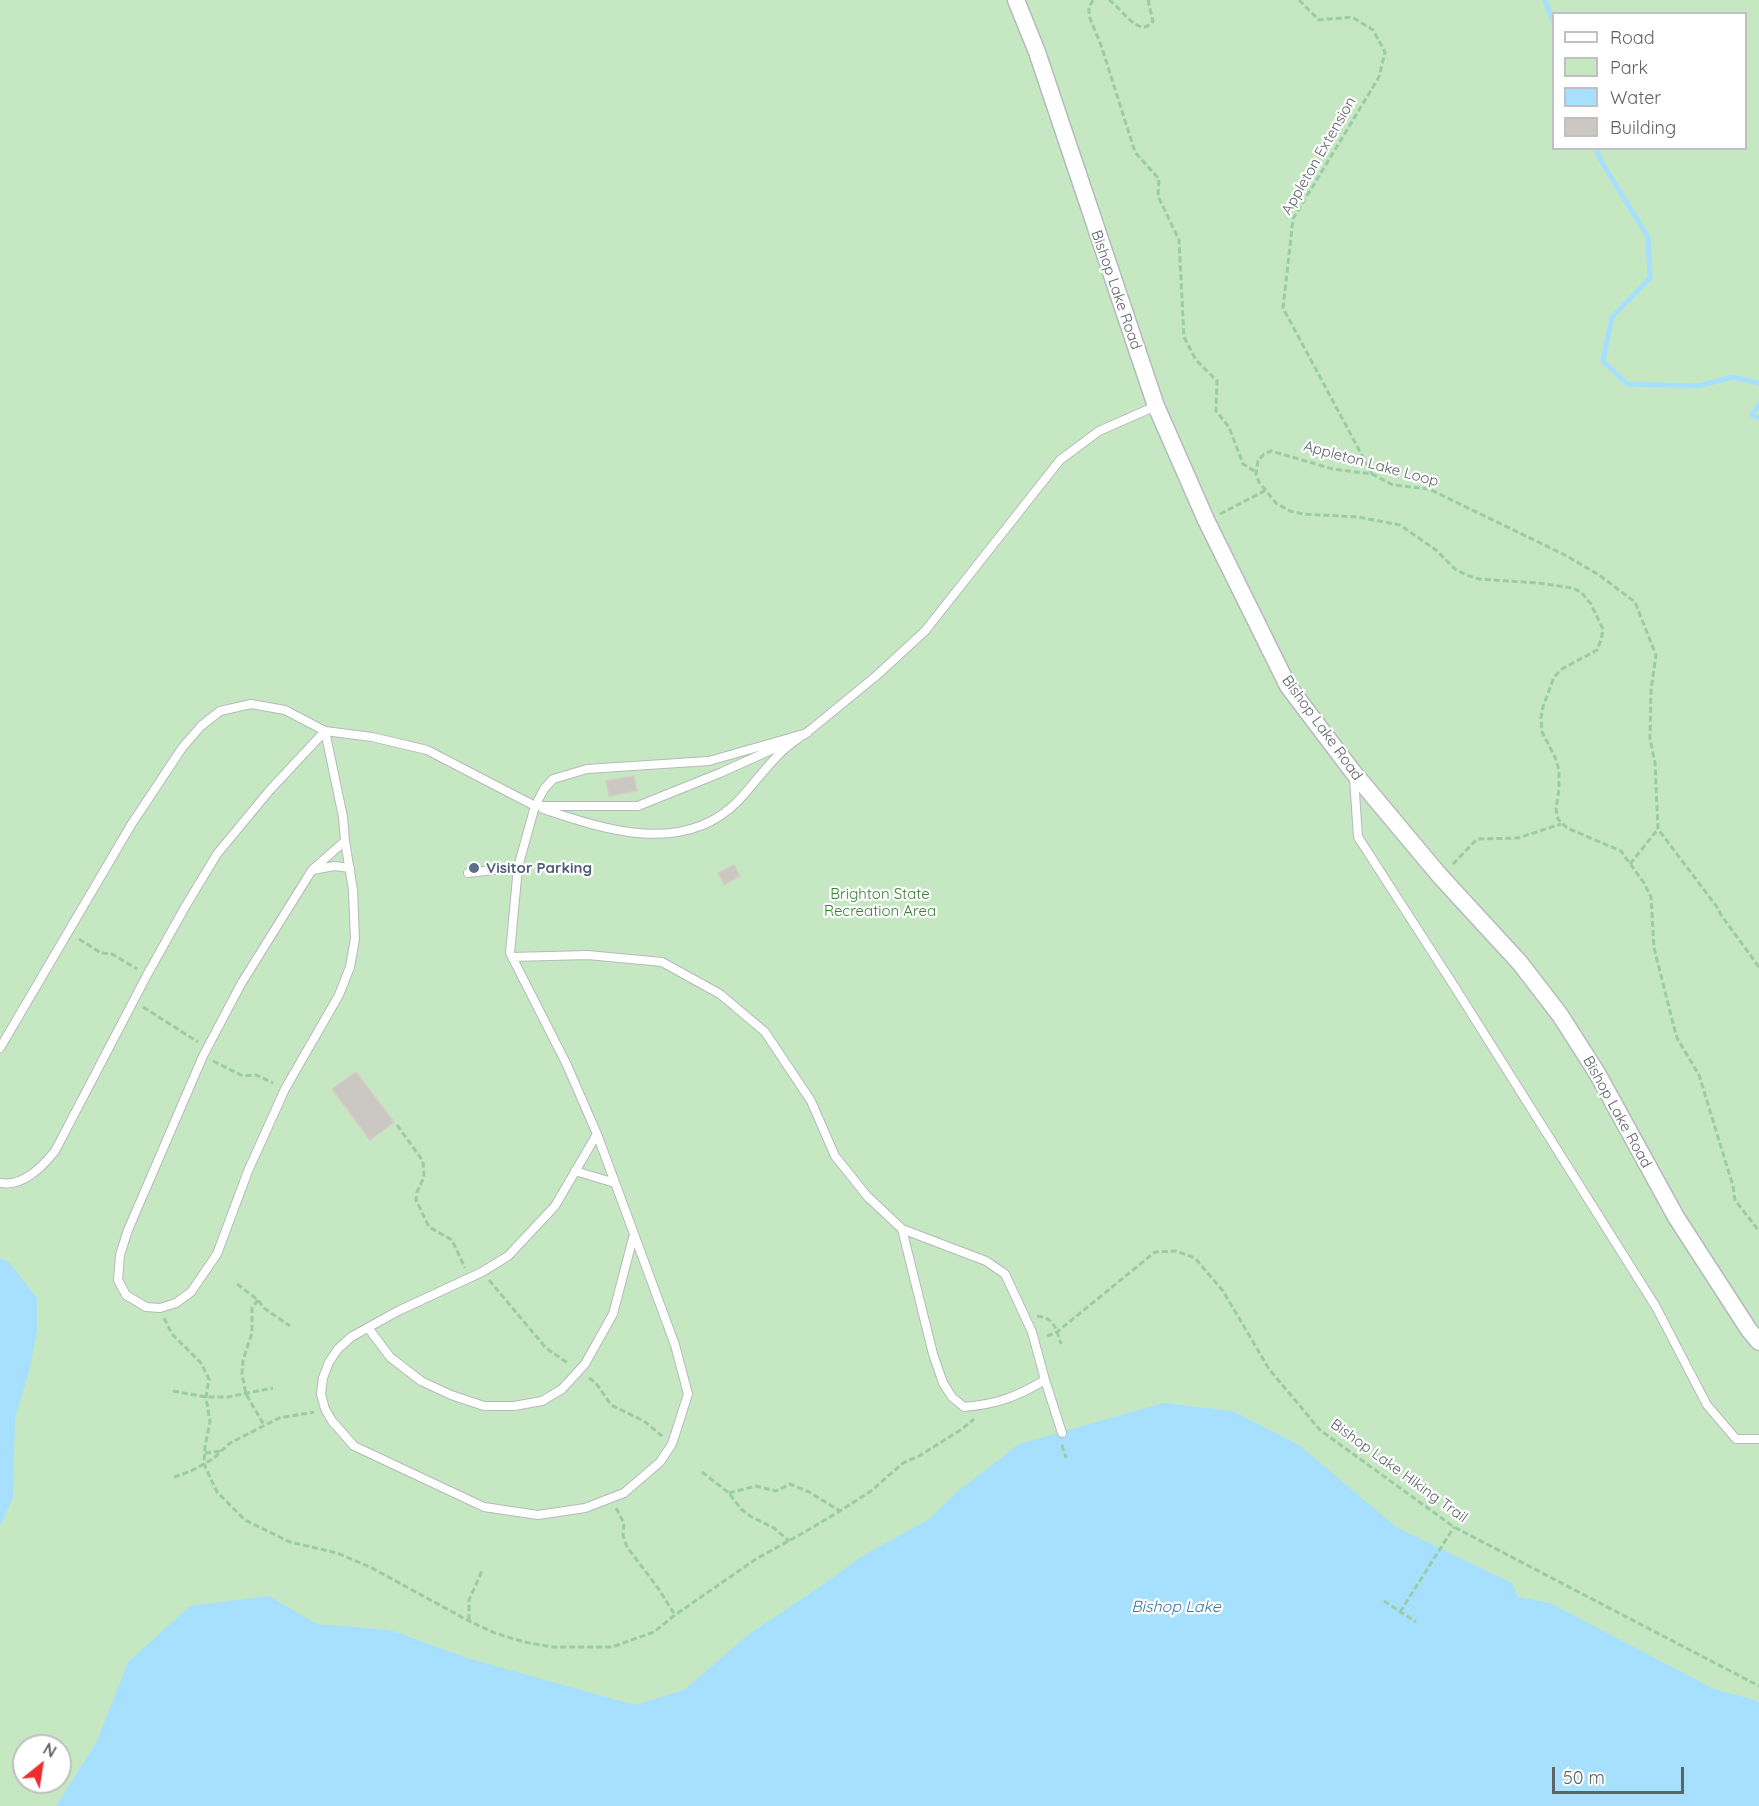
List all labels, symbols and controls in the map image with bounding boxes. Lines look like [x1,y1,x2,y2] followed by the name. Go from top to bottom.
[1552,12,1747,150] legend
[1610,26,1655,49] text: Road
[1610,56,1648,79] text: Park
[1610,86,1661,109] text: Water
[1278,94,1360,218] street label: Appleton Extension
[1610,116,1676,139] text: Building
[1087,228,1145,352] street label: Bishop Lake Road
[1302,437,1440,491] street label: Appleton Lake Loop
[1278,672,1366,784] street label: Bishop Lake Road
[486,859,592,877] place label: Visitor Parking
[467,861,481,875] marker: Visitor Parking
[824,885,936,920] park label: Brighton State Recreation Area
[1579,1053,1655,1171] street label: Bishop Lake Road
[1327,1415,1471,1527] street label: Bishop Lake Hiking Trail
[1131,1597,1221,1617] water label: Bishop Lake
[12,1734,72,1794] north arrow
[40,1739,60,1762] text: N
[1555,1755,1687,1793] scale bar
[1563,1766,1605,1789] text: 50 m

